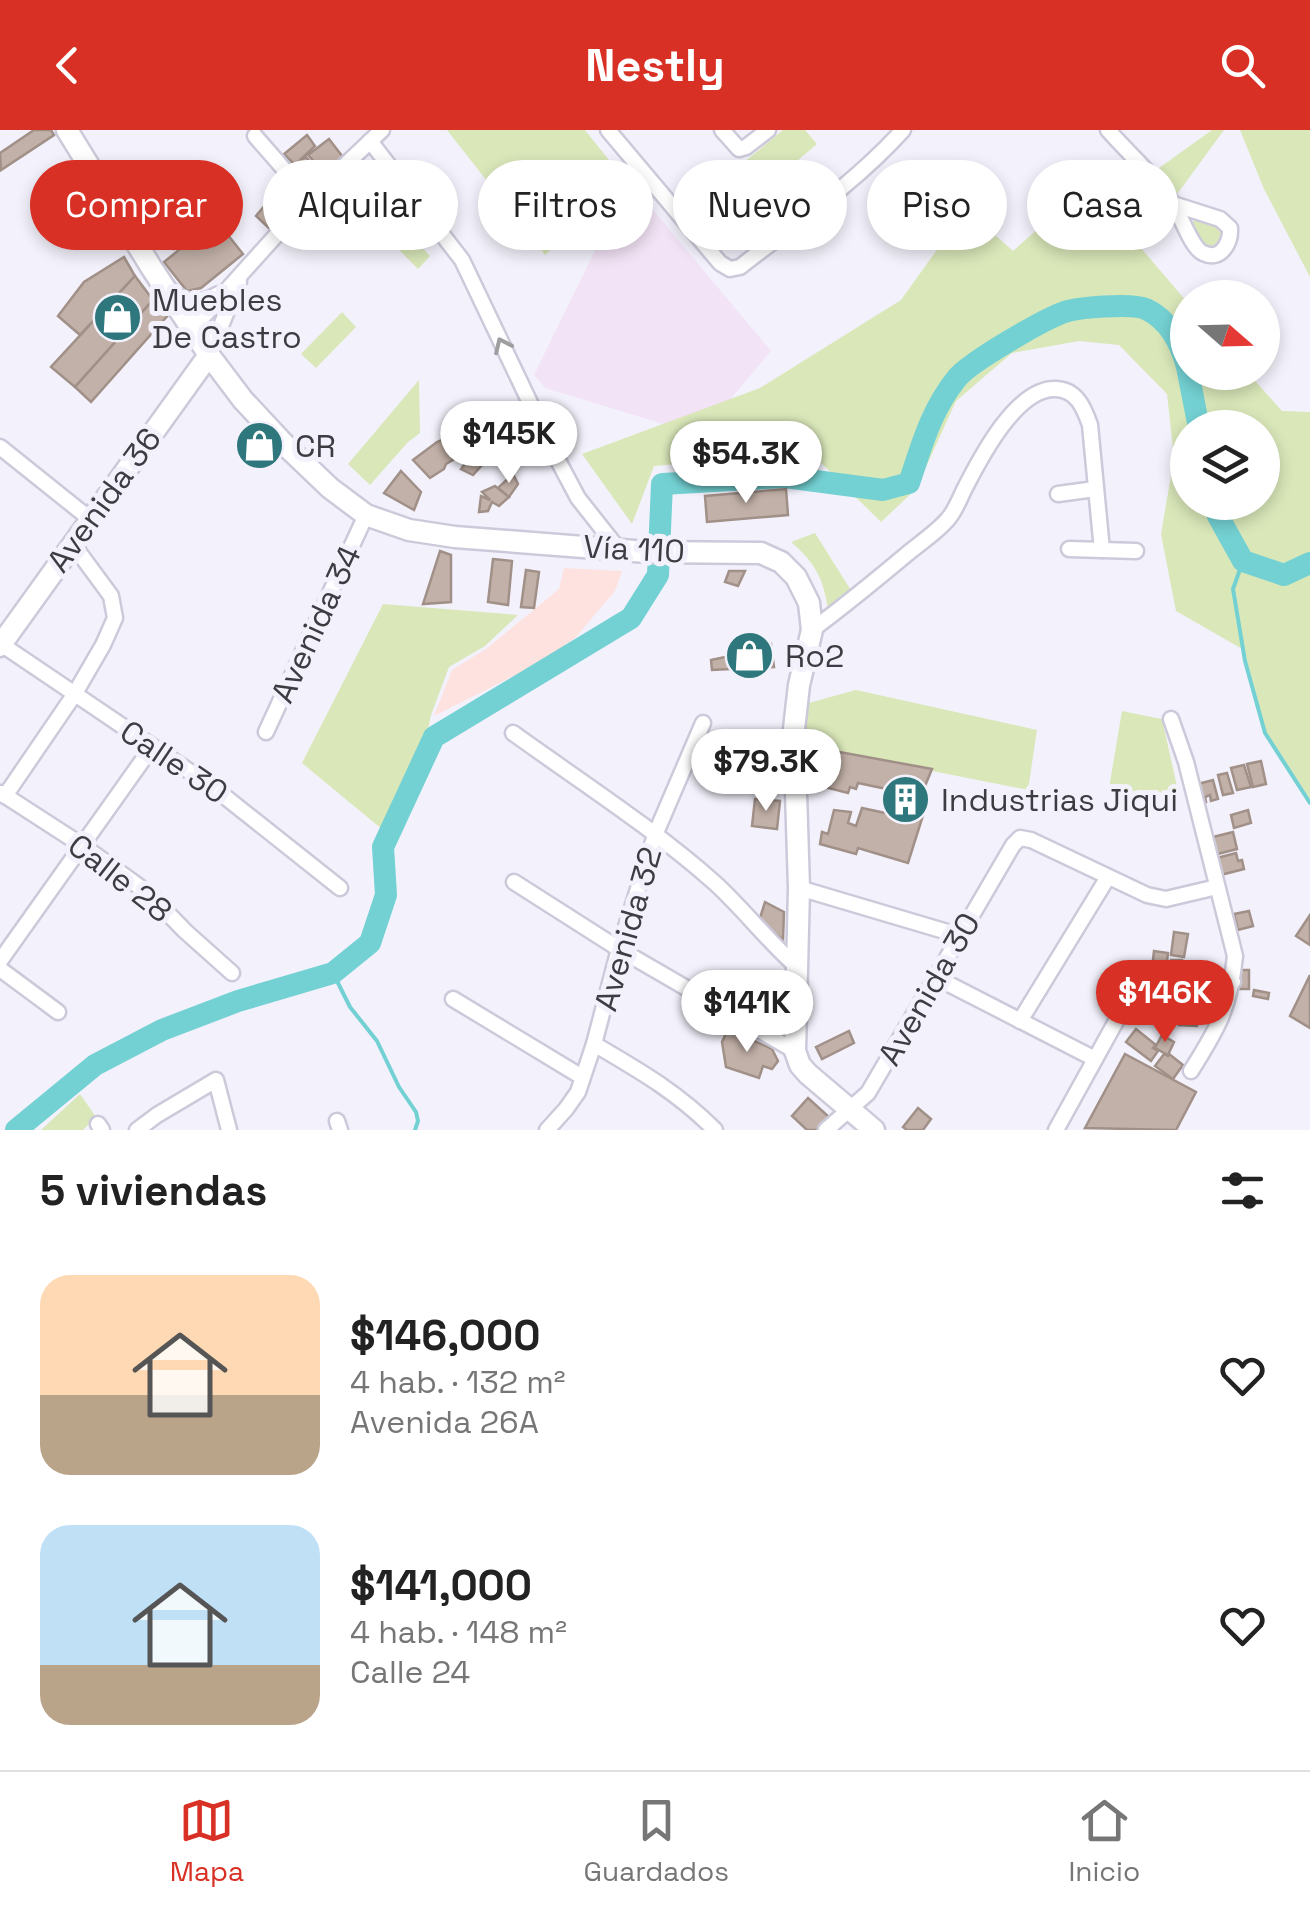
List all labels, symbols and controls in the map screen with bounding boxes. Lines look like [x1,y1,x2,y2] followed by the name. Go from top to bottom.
[585,37,725,94] text: Nestly
[40,38,95,93] icon: back
[1215,38,1270,93] icon: search
[30,160,243,250] chip: Comprar
[263,160,458,250] chip: Alquilar
[478,160,653,250] chip: Filtros
[673,160,847,250] chip: Nuevo
[867,160,1007,250] chip: Piso
[1027,160,1178,250] chip: Casa
[152,280,302,357] place label: Muebles De Castro
[1170,280,1280,390] north arrow
[1170,280,1280,520] map controls
[91,292,143,344] shop icon: Muebles De Castro
[495,337,515,355] one-way arrow
[439,401,579,486] pin: $145K
[1170,410,1280,520] button: layers
[462,413,556,453] text: $145K
[38,420,170,580] street label: Avenida 36
[234,420,286,472] shop icon: CR
[665,421,827,506] pin: $54.3K
[295,426,336,466] place label: CR
[692,433,800,473] text: $54.3K
[582,526,686,572] street label: Vía 110
[262,539,370,709] street label: Avenida 34
[724,630,776,682] shop icon: Ro2
[785,636,844,676] place label: Ro2
[112,711,236,813] street label: Calle 30
[685,729,847,814] pin: $79.3K
[713,741,819,781] text: $79.3K
[880,774,932,826] building icon: Industrias Jiqui
[941,780,1178,820] place label: Industrias Jiqui
[60,825,180,931] street label: Calle 28
[586,843,670,1015] street label: Avenida 32
[869,906,989,1072] street label: Avenida 30
[1095,960,1235,1045] pin: $146K
[677,970,817,1055] pin: $141K
[1118,972,1212,1012] text: $146K
[703,982,791,1022] text: $141K
[1215,1163,1270,1218] icon: filters
[40,1164,267,1217] text: 5 viviendas
[350,1309,541,1362] text: $146,000
[120,1315,240,1435] icon: home
[1215,1348,1270,1403] icon: heart
[350,1362,566,1402] text: 4 hab. · 132 m²
[350,1402,539,1442] text: Avenida 26A
[350,1559,532,1612] text: $141,000
[120,1565,240,1685] icon: home
[1215,1598,1270,1653] icon: heart
[350,1612,567,1652] text: 4 hab. · 148 m²
[350,1652,470,1692] text: Calle 24
[170,1793,244,1889] tab: Mapa
[584,1793,729,1889] tab: Guardados
[1069,1793,1140,1889] tab: Inicio

